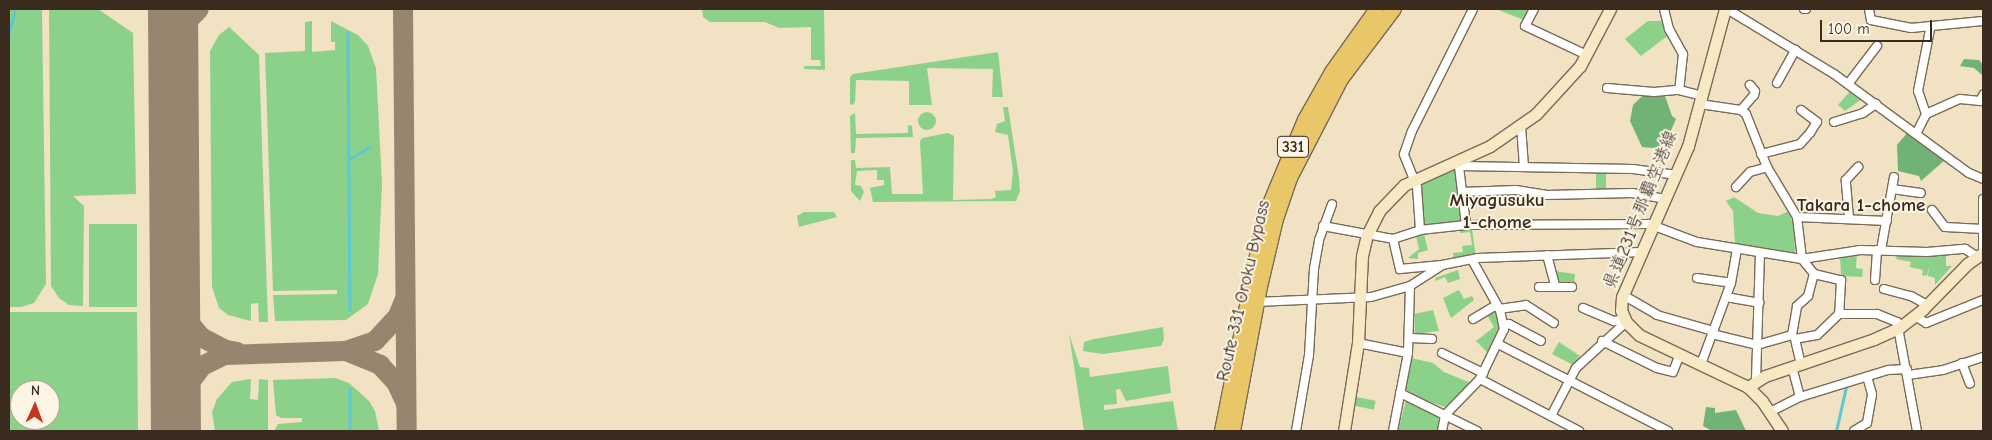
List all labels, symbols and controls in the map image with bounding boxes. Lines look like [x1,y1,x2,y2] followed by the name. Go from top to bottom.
[1822,10,1934,42] scale bar
[1828,20,1870,38] text: 100 m
[1599,127,1683,293] street label: 県道231号那覇空港線
[1277,134,1309,160] road number: 331
[1449,190,1545,234] district label: Miyagusuku 1-chome
[1797,195,1925,217] district label: Takara 1-chome
[1213,198,1275,384] street label: Route 331 Oroku Bypass
[10,380,60,430] north arrow
[31,382,40,399] text: N

